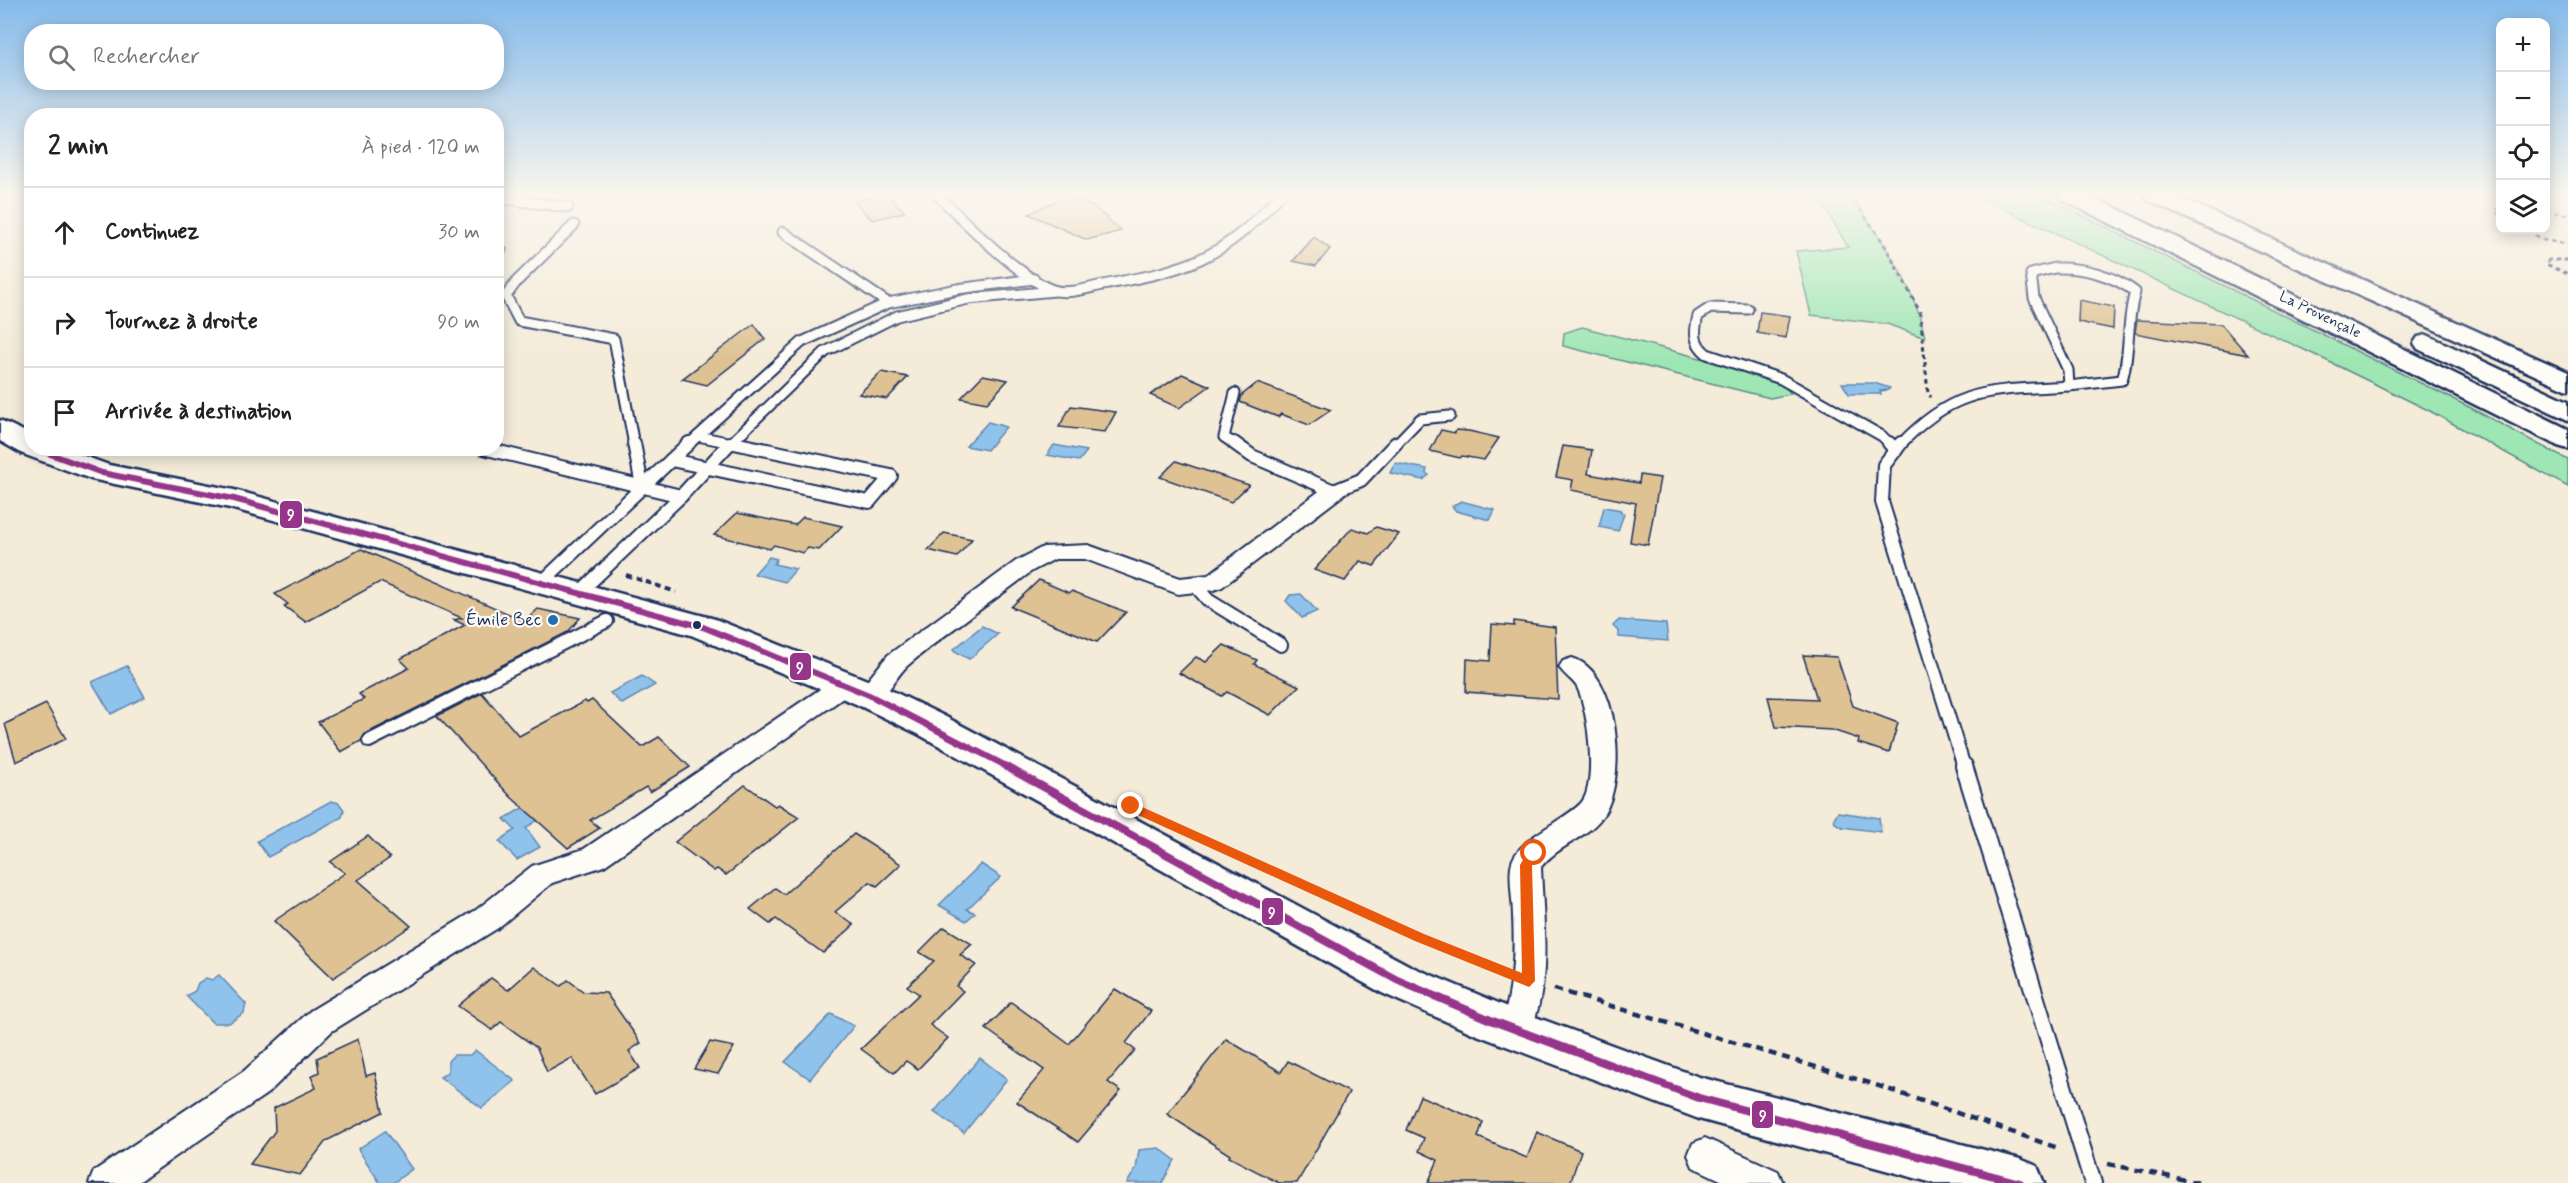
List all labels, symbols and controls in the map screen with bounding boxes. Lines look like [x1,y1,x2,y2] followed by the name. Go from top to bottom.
[2496,18,2550,234] map controls
[2496,18,2550,72] button: +
[24,24,504,90] search box
[45,41,78,74] icon: search
[93,43,200,71] text: Rechercher
[2496,72,2550,126] button: −
[2496,126,2550,180] button: locate
[48,130,109,164] text: 2 min
[362,134,480,161] text: À pied · 120 m
[2496,180,2550,234] button: layers
[48,216,81,249] icon: ahead
[105,218,199,246] text: Continuez
[438,219,480,246] text: 30 m
[2276,287,2364,344] street label: La Provençale
[48,306,81,339] icon: right
[105,308,258,336] text: Tournez à droite
[437,309,480,336] text: 90 m
[48,396,81,429] icon: arrive
[105,398,292,426] text: Arrivée à destination
[279,500,303,529] line badge: 9
[287,505,295,526] text: 9
[466,608,541,632] place label: Émile Bec
[546,613,560,627] marker: Émile Bec
[691,619,703,631] unlabelled marker
[789,652,812,681] line badge: 9
[796,658,804,679] text: 9
[1117,792,1143,818] route end
[1520,839,1546,865] route start
[1261,897,1284,926] line badge: 9
[1268,903,1276,924] text: 9
[1751,1100,1774,1129] line badge: 9
[1759,1106,1767,1127] text: 9

